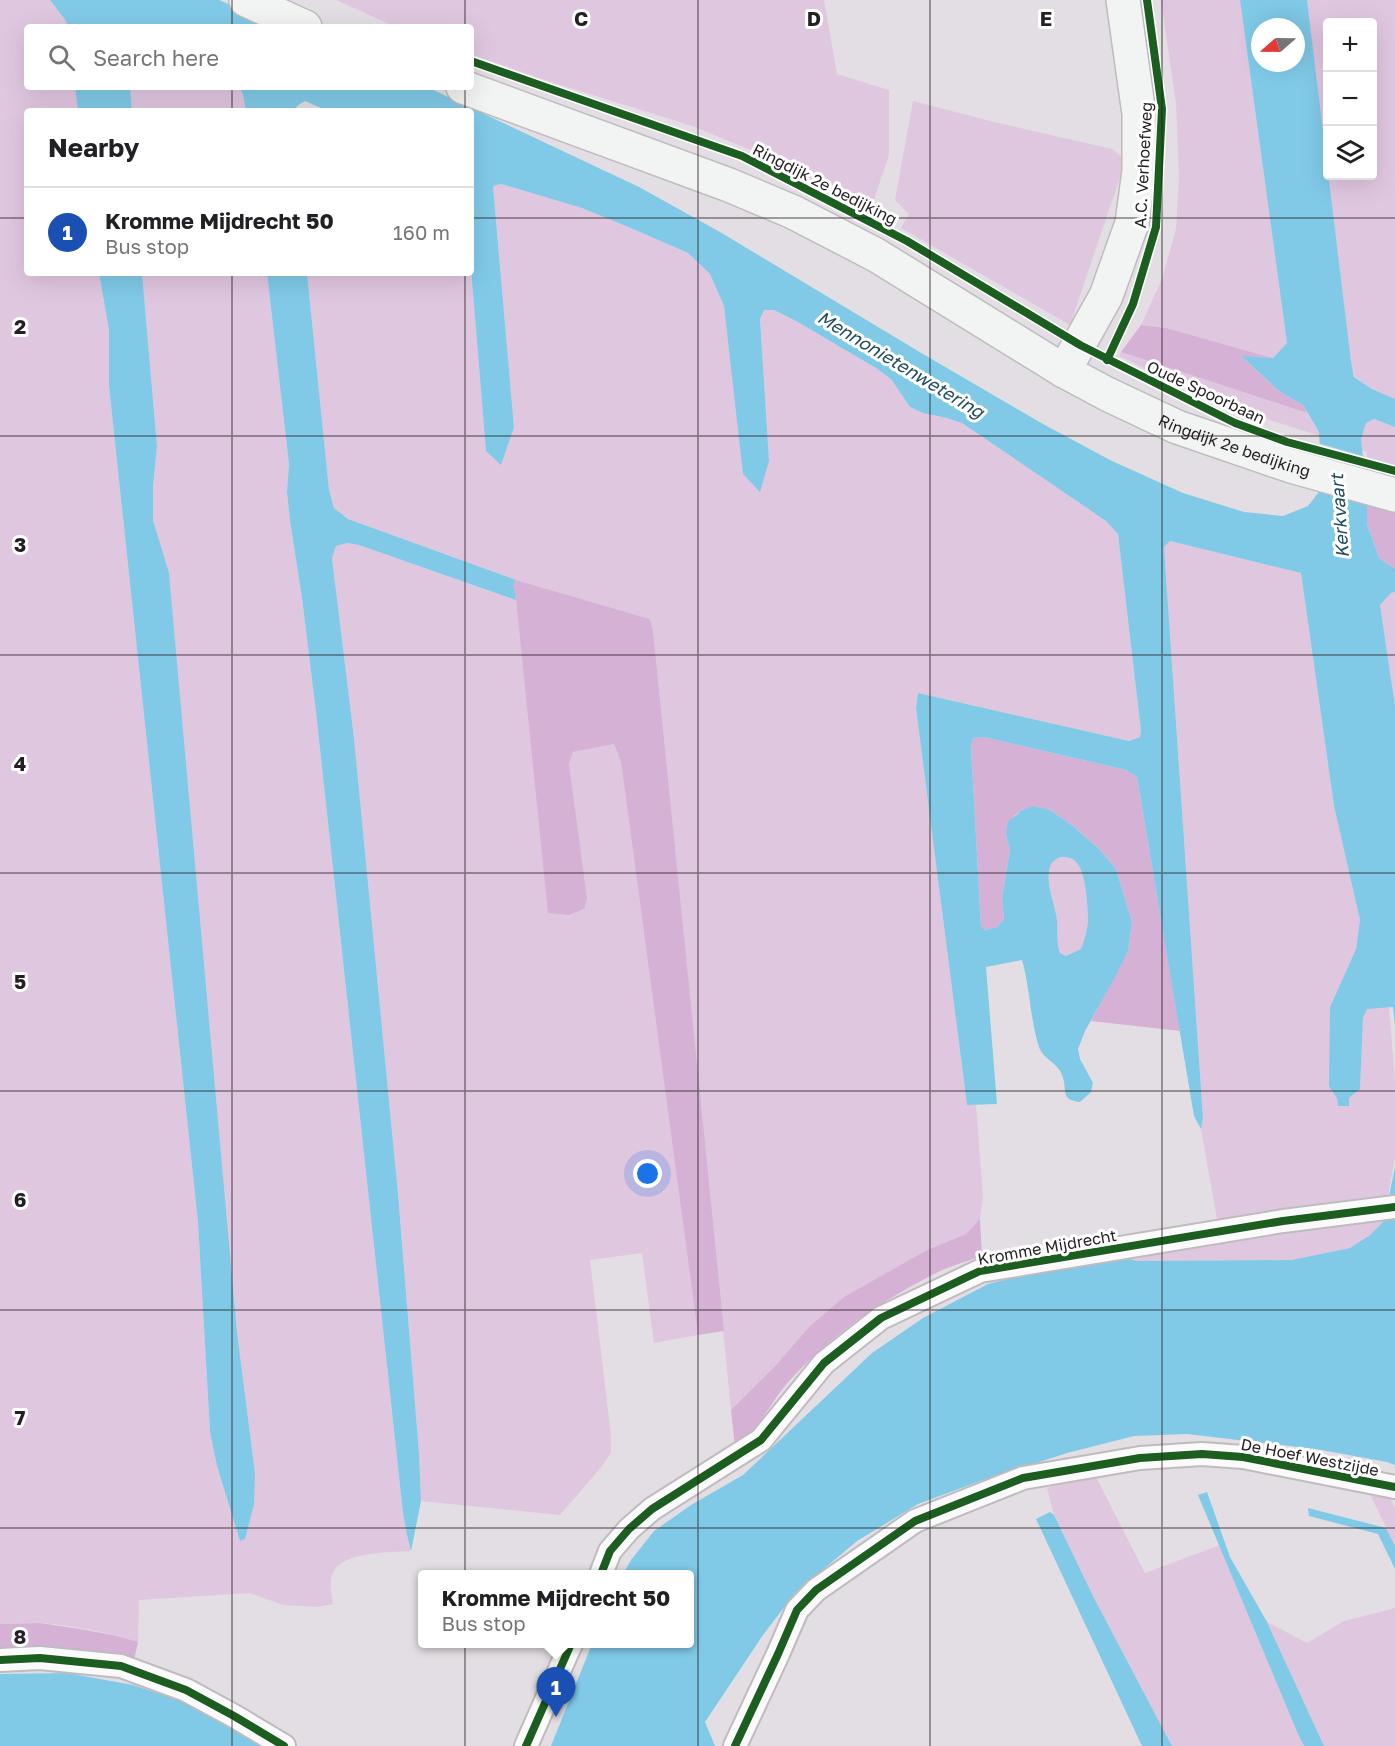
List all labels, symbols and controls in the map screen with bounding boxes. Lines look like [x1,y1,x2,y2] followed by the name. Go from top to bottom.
[574,6,588,30] text: C
[807,6,821,30] text: D
[1040,6,1052,30] text: E
[1251,18,1305,72] north arrow
[1323,18,1377,180] map controls
[1323,18,1377,72] button: +
[24,24,474,90] search box
[45,41,78,74] icon: search
[93,44,219,71] text: Search here
[1323,72,1377,126] button: −
[1130,101,1156,229] street label: A.C. Verhoefweg
[1323,126,1377,180] button: layers
[48,132,139,163] text: Nearby
[749,139,901,229] street label: Ringdijk 2e bedijking
[105,207,334,234] text: Kromme Mijdrecht 50
[62,220,73,244] text: 1
[393,220,450,244] text: 160 m
[105,234,189,258] text: Bus stop
[814,306,990,423] water label: Mennonietenwetering
[14,314,26,338] text: 2
[1144,356,1268,428] street label: Oude Spoorbaan
[1155,410,1313,481] street label: Ringdijk 2e bedijking
[1325,471,1353,559] water label: Kerkvaart
[14,532,26,556] text: 3
[14,751,26,775] text: 4
[14,969,26,993] text: 5
[633,1159,662,1188] your location
[14,1187,26,1211] text: 6
[976,1225,1118,1269] street label: Kromme Mijdrecht
[15,1405,26,1429] text: 7
[1239,1434,1381,1480] street label: De Hoef Westzijde
[418,1570,694,1648] popup
[442,1584,670,1611] text: Kromme Mijdrecht 50
[442,1611,526,1635] text: Bus stop
[14,1624,26,1648] text: 8
[536,1668,576,1717] pin: 1

